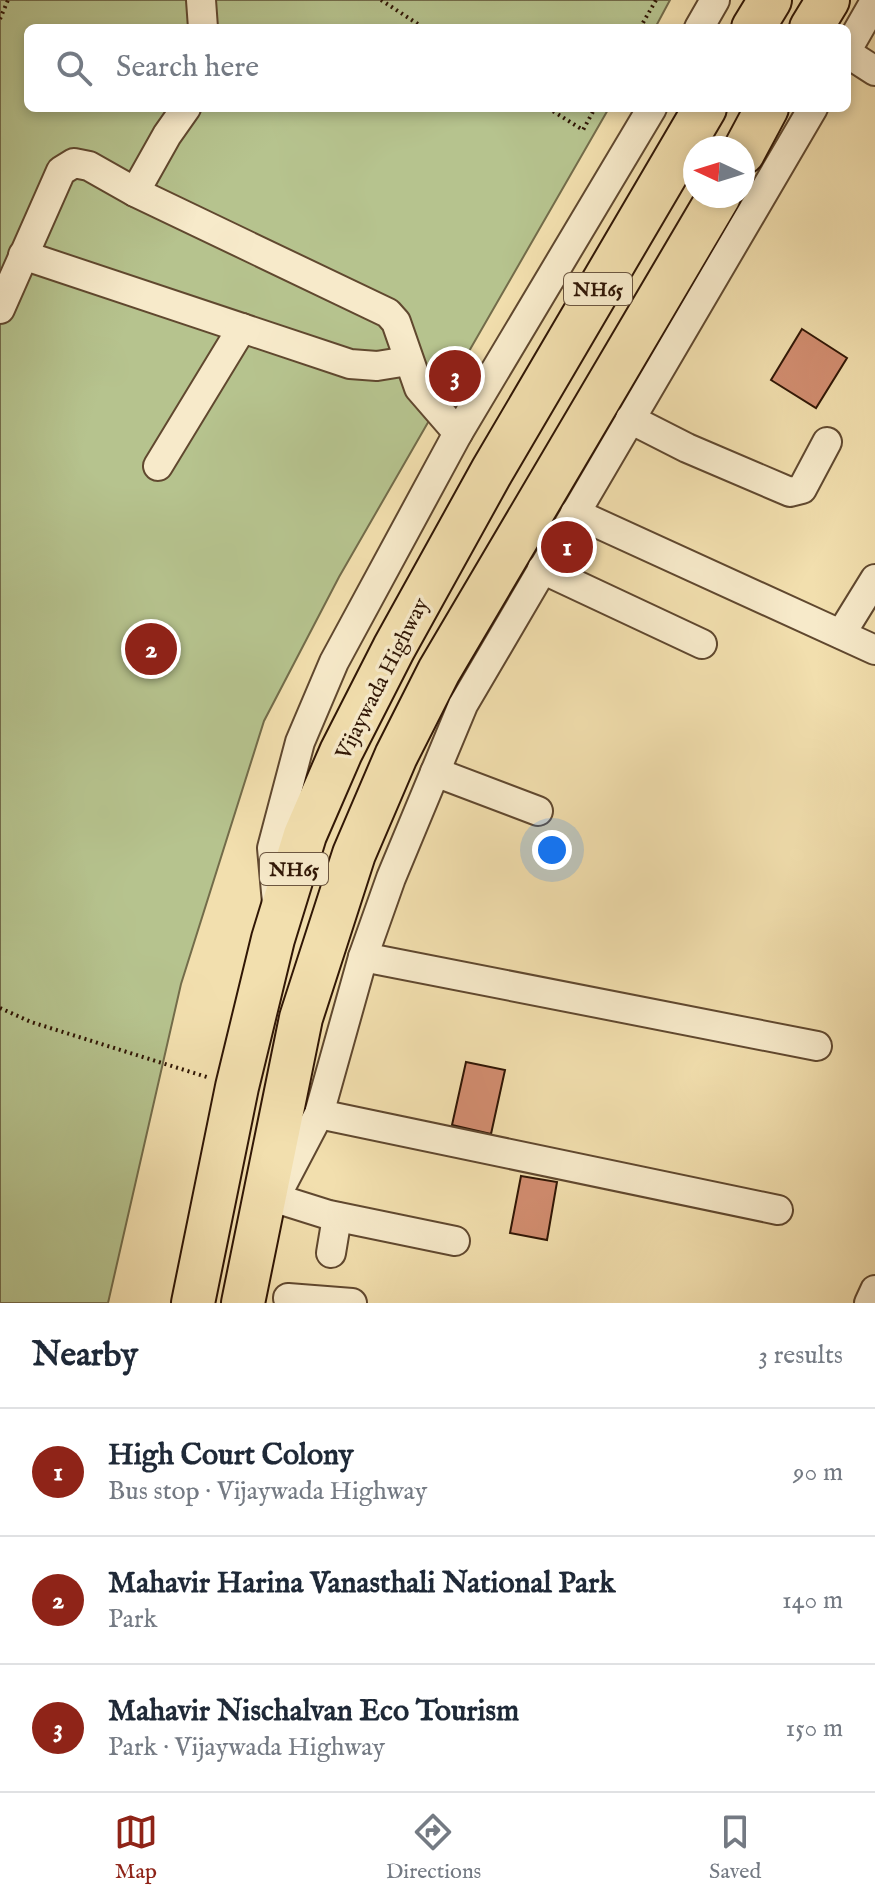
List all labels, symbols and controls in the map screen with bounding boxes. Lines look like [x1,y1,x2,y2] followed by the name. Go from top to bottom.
[24,24,851,112] search box
[52,46,96,90] icon: search
[116,49,259,87] text: Search here
[683,136,755,208] north arrow
[564,273,632,305] road number: NH65
[429,346,481,406] pin: 3
[541,517,593,577] pin: 1
[329,593,436,766] street label: Vijaywada Highway
[125,619,177,679] pin: 2
[532,830,572,870] your location
[260,853,328,885] road number: NH65
[32,1334,138,1377] text: Nearby
[758,1339,843,1372] text: 3 results
[108,1437,354,1475] text: High Court Colony
[53,1456,63,1489] text: 1
[793,1456,843,1489] text: 90 m
[108,1475,427,1508] text: Bus stop · Vijaywada Highway
[108,1565,615,1603] text: Mahavir Harina Vanasthali National Park
[52,1584,64,1617] text: 2
[782,1584,843,1617] text: 140 m
[108,1603,157,1636] text: Park
[108,1693,519,1731] text: Mahavir Nischalvan Eco Tourism
[53,1712,63,1745] text: 3
[785,1712,843,1745] text: 150 m
[108,1731,385,1764] text: Park · Vijaywada Highway
[114,1810,158,1886] tab: Map
[386,1810,481,1886] tab: Directions
[709,1810,761,1886] tab: Saved

